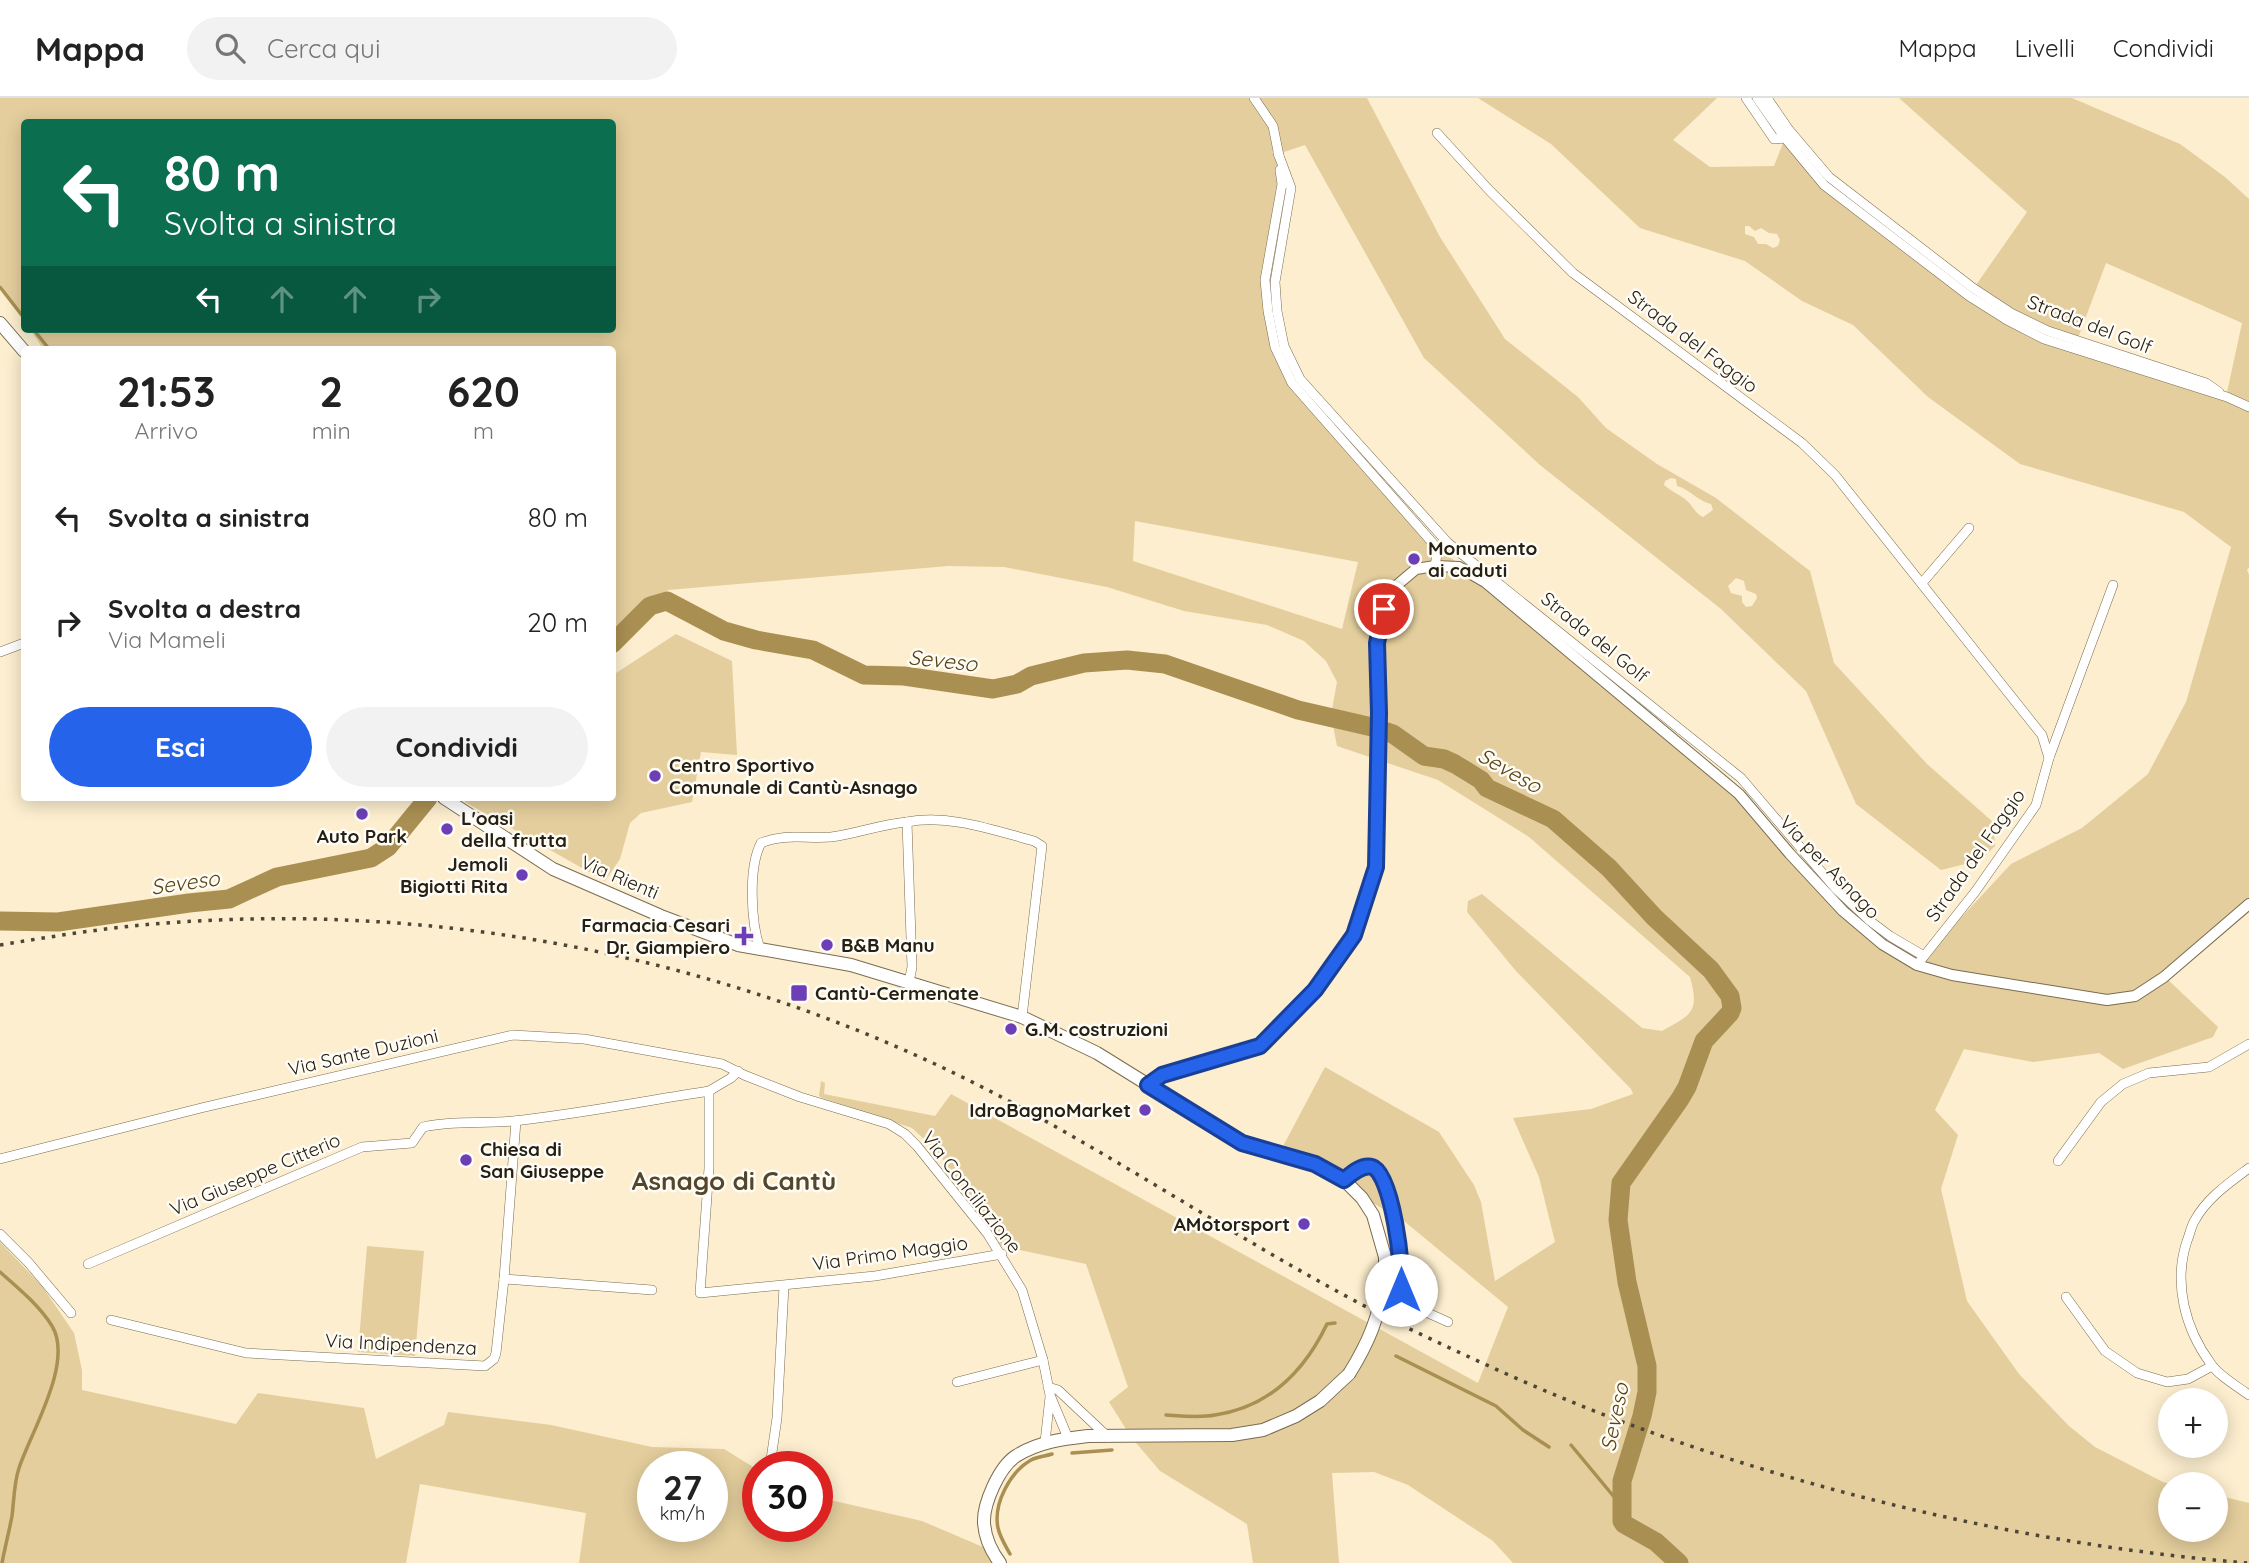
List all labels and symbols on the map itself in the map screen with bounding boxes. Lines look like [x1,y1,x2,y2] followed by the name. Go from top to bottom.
[1623,284,1763,398] street label: Strada del Faggio
[2024,289,2156,359] street label: Strada del Golf
[1428,536,1538,582] place label: Monumento ai caduti
[1406,551,1422,567] marker: Monumento ai caduti
[1354,579,1414,639] pin
[1536,586,1654,688] street label: Strada del Golf
[907,643,980,677] water label: Seveso
[1474,741,1547,799] water label: Seveso
[669,753,918,799] place label: Centro Sportivo Comunale di Cantù-Asnago
[647,768,663,784] marker: Centro Sportivo Comunale di Cantù-Asnago
[1920,784,2030,926] street label: Strada del Faggio
[354,806,370,822] marker: Auto Park
[461,806,567,852] place label: L'oasi della frutta
[1775,810,1885,924] street label: Via per Asnago
[439,821,455,837] marker: L'oasi della frutta
[317,824,407,848] place label: Auto Park
[577,850,663,904] street label: Via Rienti
[400,852,508,898] place label: Jemoli Bigiotti Rita
[149,864,222,900] water label: Seveso
[514,867,530,883] marker: Jemoli Bigiotti Rita
[581,913,730,959] place label: Farmacia Cesari Dr. Giampiero
[736,928,752,944] marker: Farmacia Cesari Dr. Giampiero
[841,933,935,957] place label: B&B Manu
[819,937,835,953] marker: B&B Manu
[815,981,979,1005] place label: Cantù-Cermenate
[789,983,809,1003] marker: Cantù-Cermenate
[1025,1017,1168,1041] place label: G.M. costruzioni
[1003,1021,1019,1037] marker: G.M. costruzioni
[286,1023,440,1081] street label: Via Sante Duzioni
[969,1098,1131,1122] place label: IdroBagnoMarket
[1137,1102,1153,1118] marker: IdroBagnoMarket
[917,1126,1027,1258] street label: Via Conciliazione
[166,1127,344,1221] street label: Via Giuseppe Citterio
[480,1137,604,1183] place label: Chiesa di San Giuseppe
[458,1152,474,1168] marker: Chiesa di San Giuseppe
[632,1164,836,1197] district label: Asnago di Cantù
[1174,1212,1290,1236] place label: AMotorsport
[1296,1216,1312,1232] marker: AMotorsport
[811,1230,969,1276] street label: Via Primo Maggio
[1364,1253,1438,1327] position arrow
[325,1328,477,1360] street label: Via Indipendenza
[1594,1379,1634,1453] water label: Seveso
[742,1451,833,1542] speed limit sign: 30

